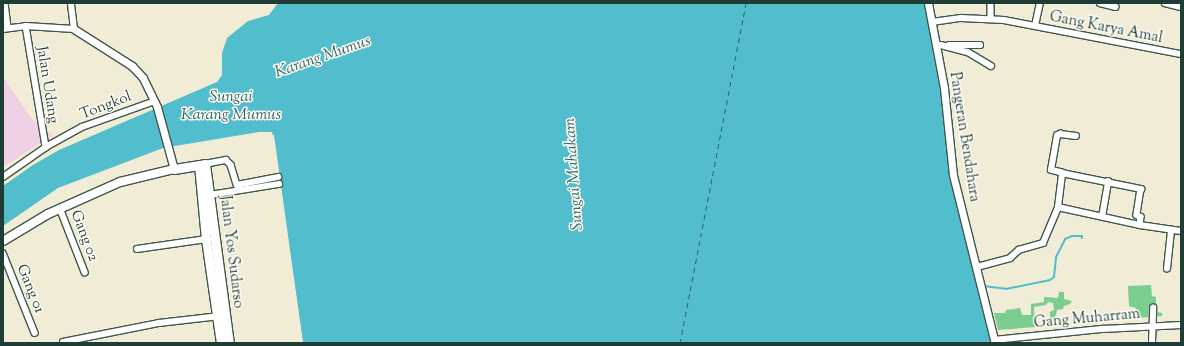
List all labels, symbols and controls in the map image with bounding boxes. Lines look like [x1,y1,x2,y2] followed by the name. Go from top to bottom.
[1048,8,1164,48] street label: Gang Karya Amal
[273,33,373,83] water label: Karang Mumus
[32,45,62,125] street label: Jalan Udang
[945,71,983,203] street label: Pangeran Bendahara
[78,88,134,124] street label: Tongkol
[181,88,281,126] water label: Sungai Karang Mumus
[561,117,589,231] water label: Sungai Mahakam
[215,195,247,309] street label: Jalan Yos Sudarso
[66,208,102,264] street label: Gang 02
[12,262,48,316] street label: Gang 01
[1033,305,1141,333] street label: Gang Muharram

